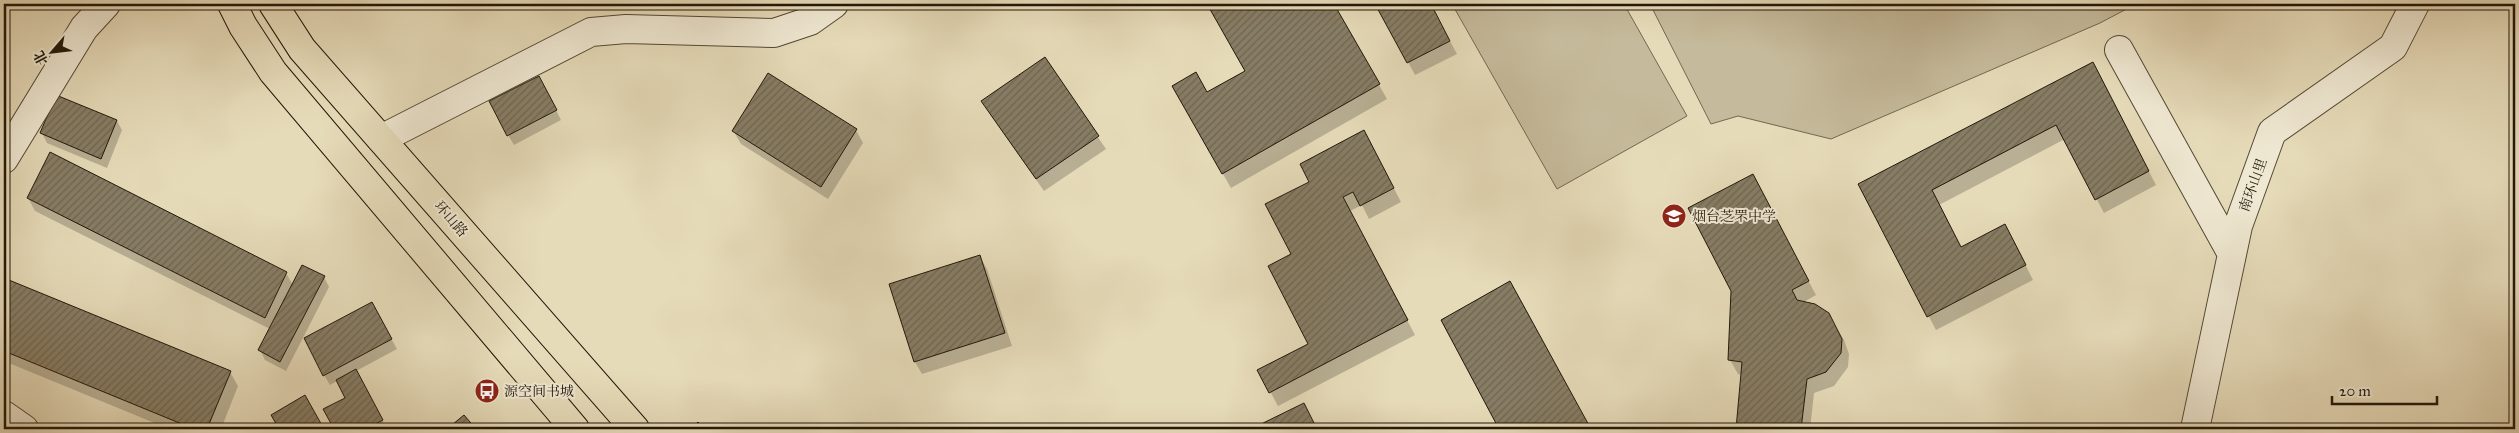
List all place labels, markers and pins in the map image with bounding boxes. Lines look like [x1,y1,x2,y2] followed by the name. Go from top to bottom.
[1661,203,1687,229] school or university icon: 烟台芝罘中学
[1692,208,1776,225] place label: 烟台芝罘中学
[474,378,500,404] bus stop icon: 源空间书城
[504,383,574,400] place label: 源空间书城

